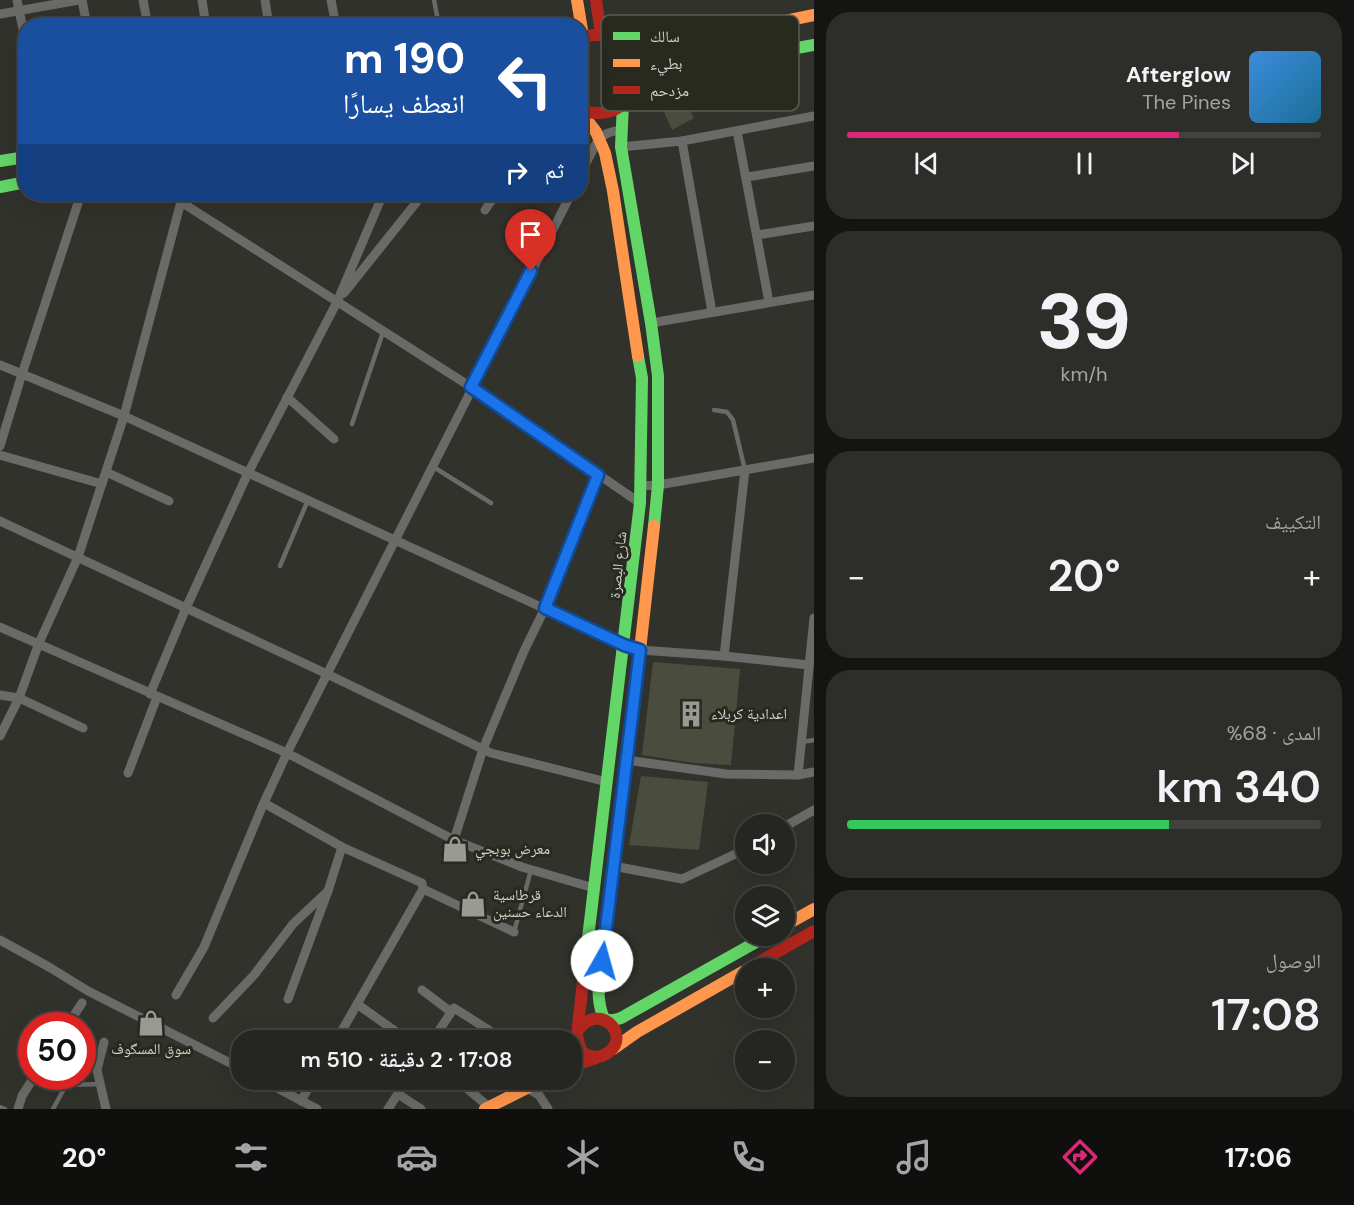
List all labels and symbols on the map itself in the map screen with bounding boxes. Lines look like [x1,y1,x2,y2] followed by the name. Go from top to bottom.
[601,15,799,111] legend
[650,26,680,47] text: سالك
[650,53,682,76] text: بطيء
[650,80,689,101] text: مزدحم
[505,209,556,271] pin
[605,530,631,600] street label: شارع البصرة
[676,699,706,729] building icon: اعدادية كربلاء
[711,704,787,724] place label: اعدادية كربلاء
[440,834,470,864] shop icon: معرض بوبجي
[475,839,550,861] place label: معرض بوبجي
[493,885,567,922] place label: قرطاسية الدعاء حسنين
[458,889,488,919] shop icon: قرطاسية الدعاء حسنين
[570,929,634,993] position arrow
[136,1008,166,1038] shop icon: سوق المسگوف
[18,1012,96,1090] speed limit sign: 50
[111,1039,191,1059] place label: سوق المسگوف

